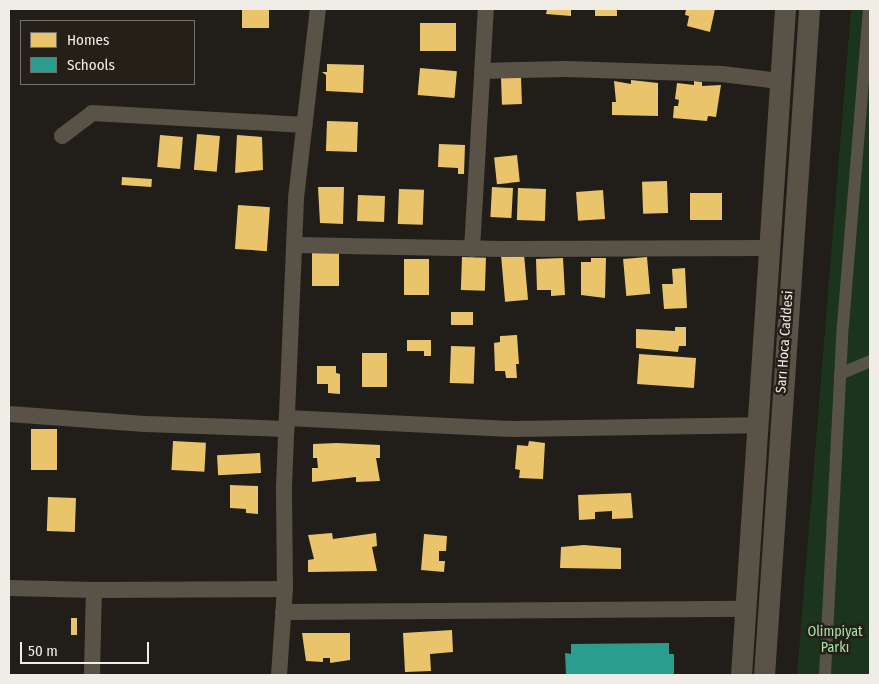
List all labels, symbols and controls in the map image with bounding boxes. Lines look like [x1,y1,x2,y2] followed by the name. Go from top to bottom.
[20,20,195,85] legend
[67,31,109,49] text: Homes
[67,56,115,74] text: Schools
[773,290,797,394] street label: Sarı Hoca Caddesi
[807,624,863,656] park label: Olimpiyat Parkı
[22,632,151,664] scale bar
[28,642,58,660] text: 50 m

